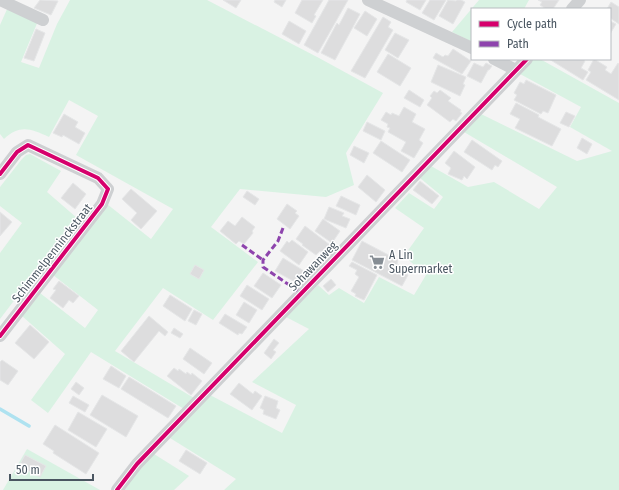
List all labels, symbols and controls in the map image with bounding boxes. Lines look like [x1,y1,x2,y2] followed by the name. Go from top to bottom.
[471,8,611,60] legend
[507,17,557,31] text: Cycle path
[507,37,529,51] text: Path
[9,201,95,305] street label: Schimmelpenninckstraat
[286,238,340,294] street label: Sohawanweg
[389,248,452,276] place label: A Lin Supermarket
[368,253,386,271] supermarket icon: A Lin Supermarket
[10,456,93,482] scale bar
[16,463,40,477] text: 50 m

